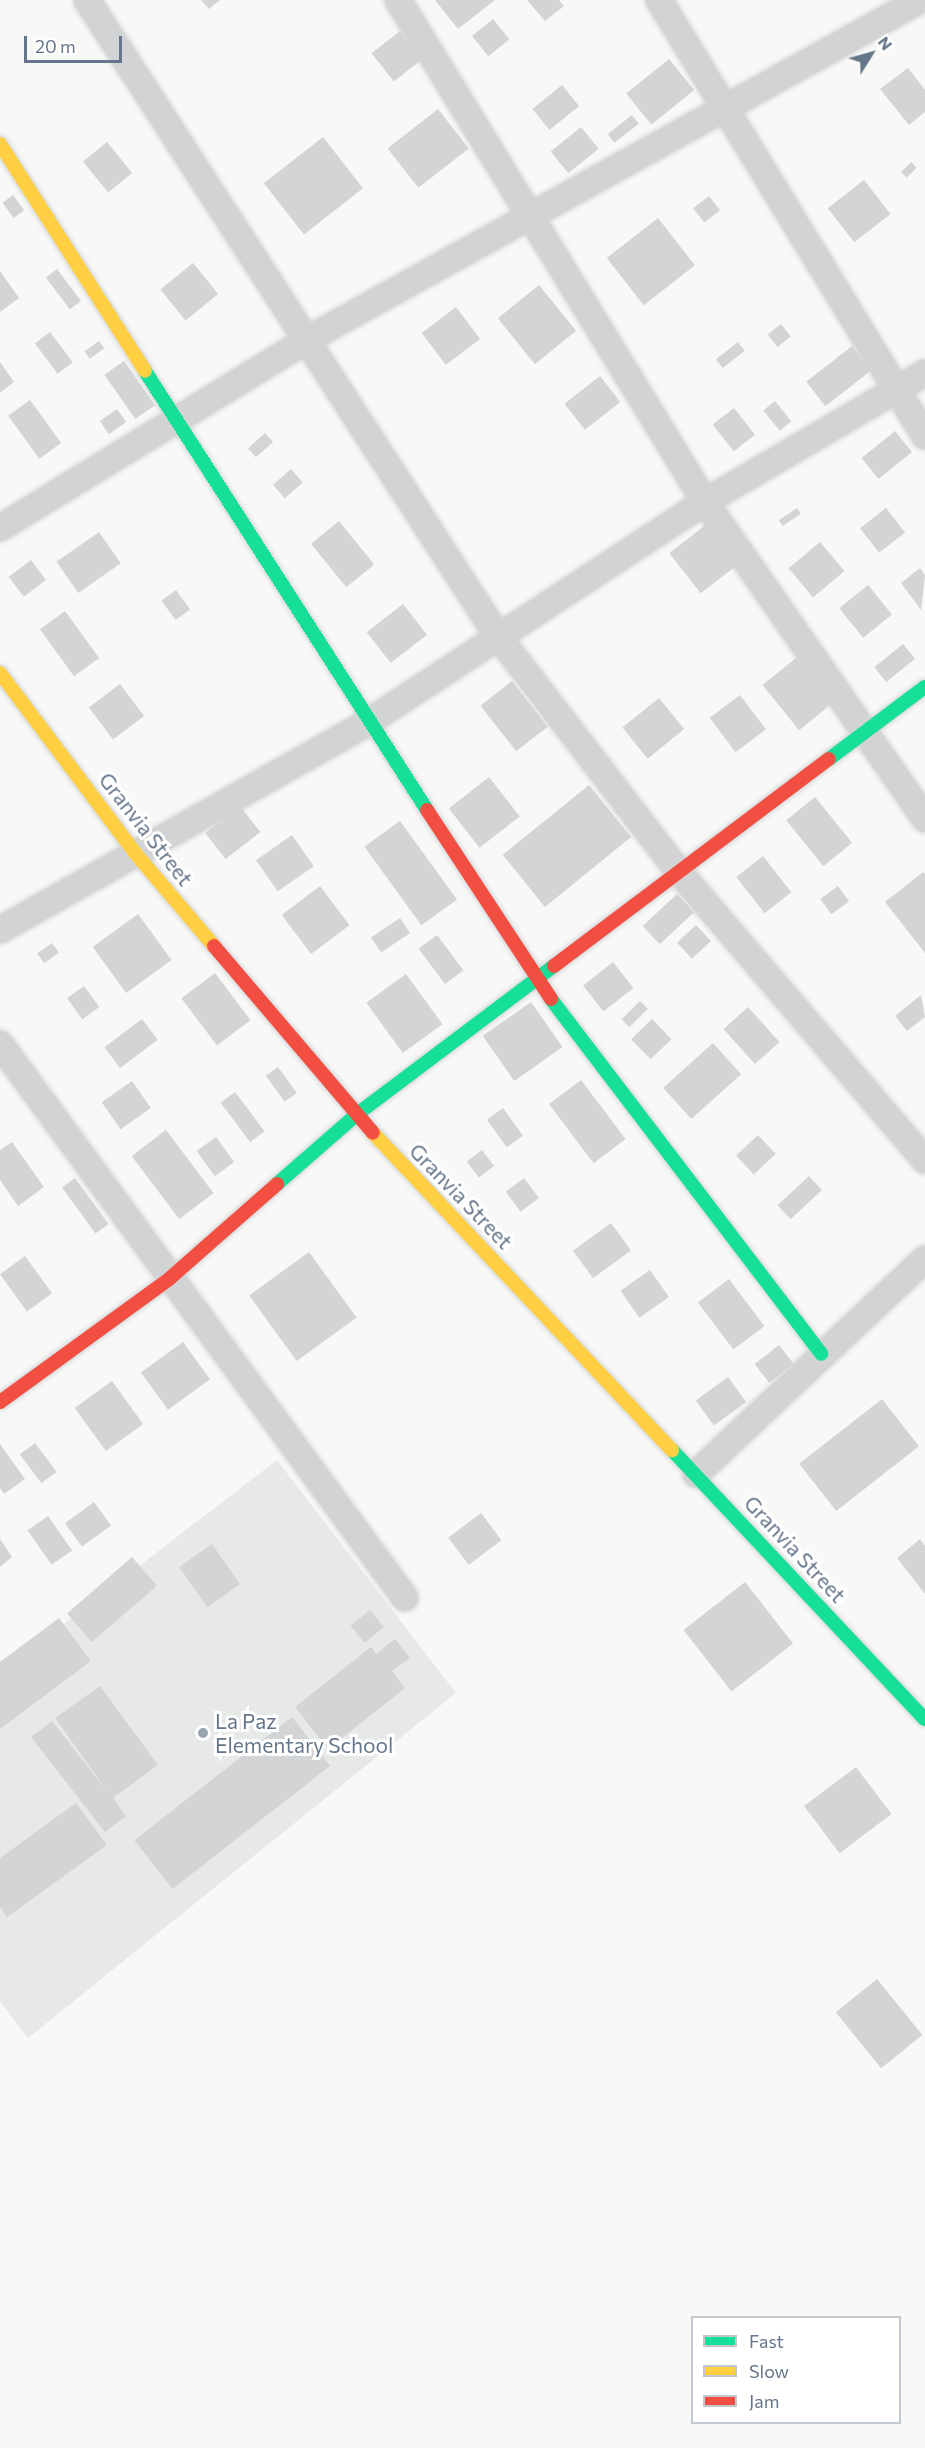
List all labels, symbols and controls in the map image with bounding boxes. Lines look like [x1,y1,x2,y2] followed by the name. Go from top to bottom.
[27,24,124,62] scale bar
[841,24,901,84] north arrow
[875,32,897,53] text: N
[35,35,76,57] text: 20 m
[94,767,198,891] street label: Granvia Street
[404,1138,518,1254] street label: Granvia Street
[739,1490,851,1608] street label: Granvia Street
[215,1708,393,1758] place label: La Paz Elementary School
[196,1726,210,1740] marker: La Paz Elementary School
[691,2316,901,2424] legend
[749,2330,784,2352] text: Fast
[749,2360,789,2382] text: Slow
[749,2390,779,2412] text: Jam

